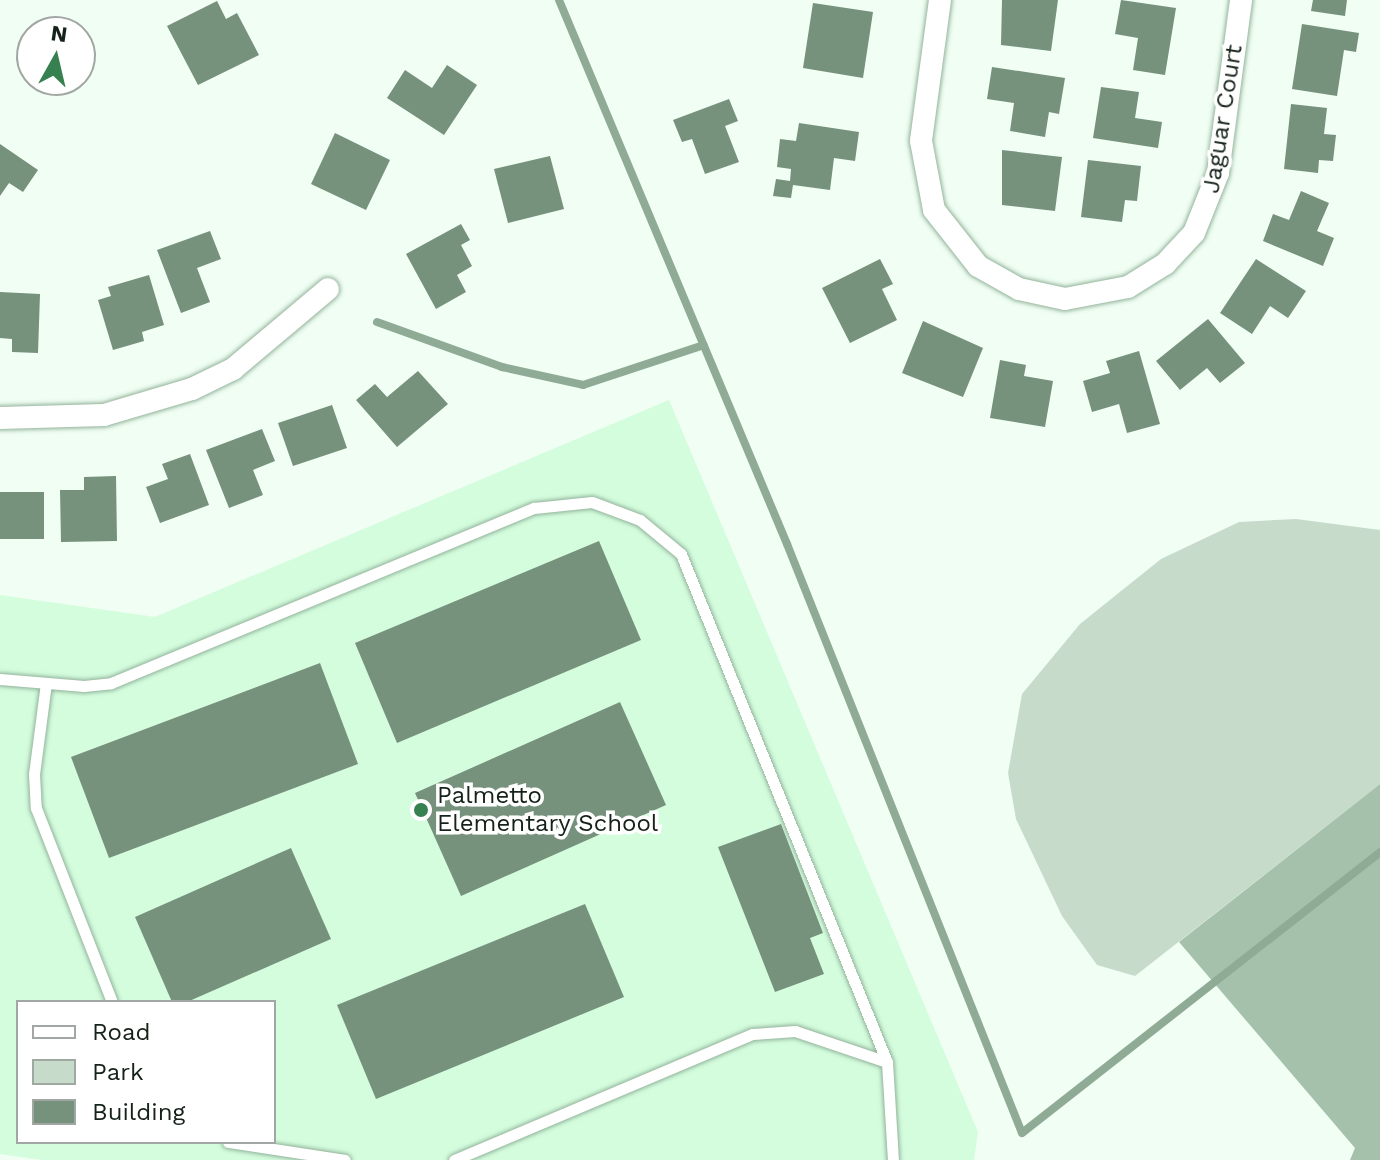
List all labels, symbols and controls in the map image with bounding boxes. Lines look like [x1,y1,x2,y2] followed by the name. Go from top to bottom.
[16,16,96,96] north arrow
[49,20,69,47] text: N
[1197,42,1249,196] street label: Jaguar Court
[437,782,659,838] place label: Palmetto Elementary School
[412,801,430,819] marker: Palmetto Elementary School
[16,1000,276,1144] legend
[92,1018,151,1046] text: Road
[92,1058,144,1086] text: Park
[92,1098,185,1126] text: Building

